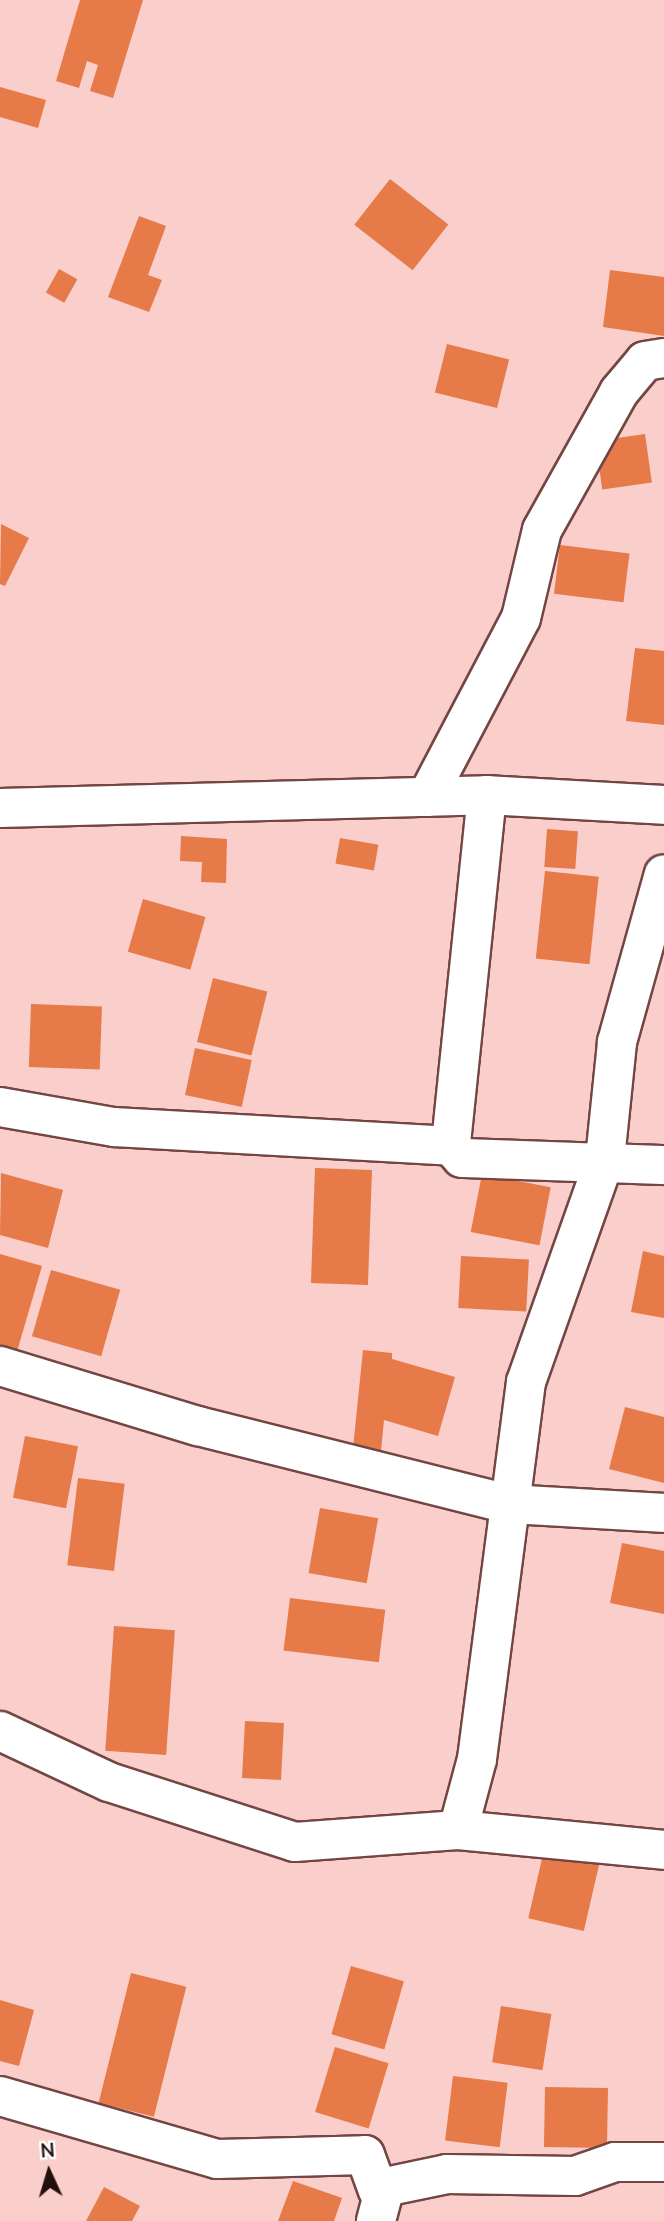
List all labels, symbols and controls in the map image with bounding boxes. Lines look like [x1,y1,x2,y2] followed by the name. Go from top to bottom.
[14,2137,84,2207] north arrow
[40,2138,56,2165] text: N

